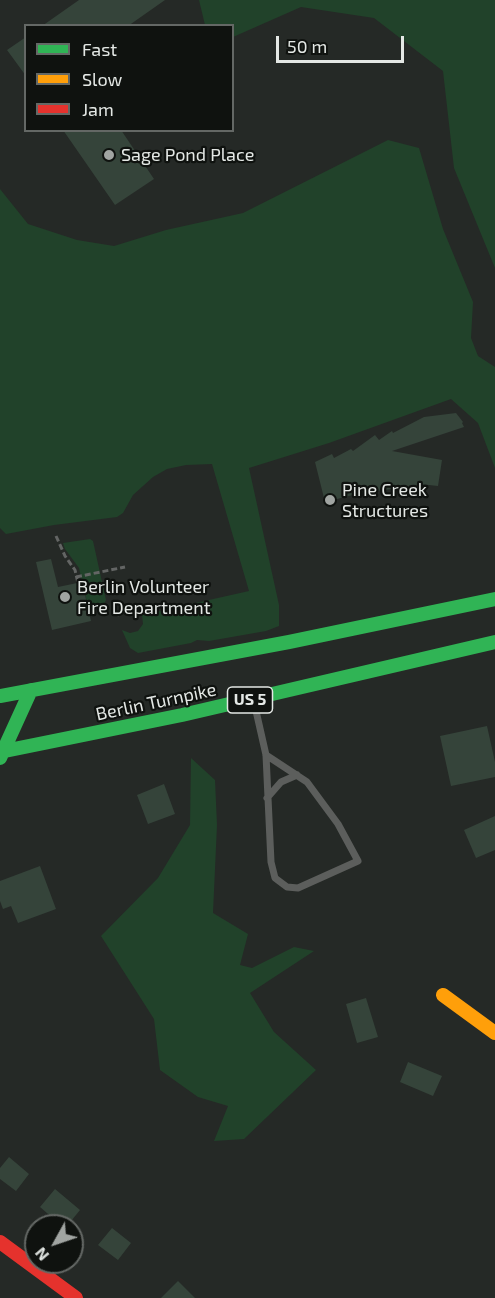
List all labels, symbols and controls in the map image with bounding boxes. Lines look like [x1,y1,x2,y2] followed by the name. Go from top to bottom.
[24,24,234,132] legend
[279,24,406,62] scale bar
[287,35,327,57] text: 50 m
[82,38,117,60] text: Fast
[82,68,122,90] text: Slow
[82,98,114,120] text: Jam
[121,144,254,166] place label: Sage Pond Place
[102,148,116,162] marker: Sage Pond Place
[342,479,428,522] place label: Pine Creek Structures
[323,493,337,507] marker: Pine Creek Structures
[77,576,211,618] place label: Berlin Volunteer Fire Department
[58,590,72,604] marker: Berlin Volunteer Fire Department
[94,679,218,725] street label: Berlin Turnpike
[228,687,272,713] road number: US 5
[24,1214,84,1274] north arrow
[30,1244,52,1265] text: N

